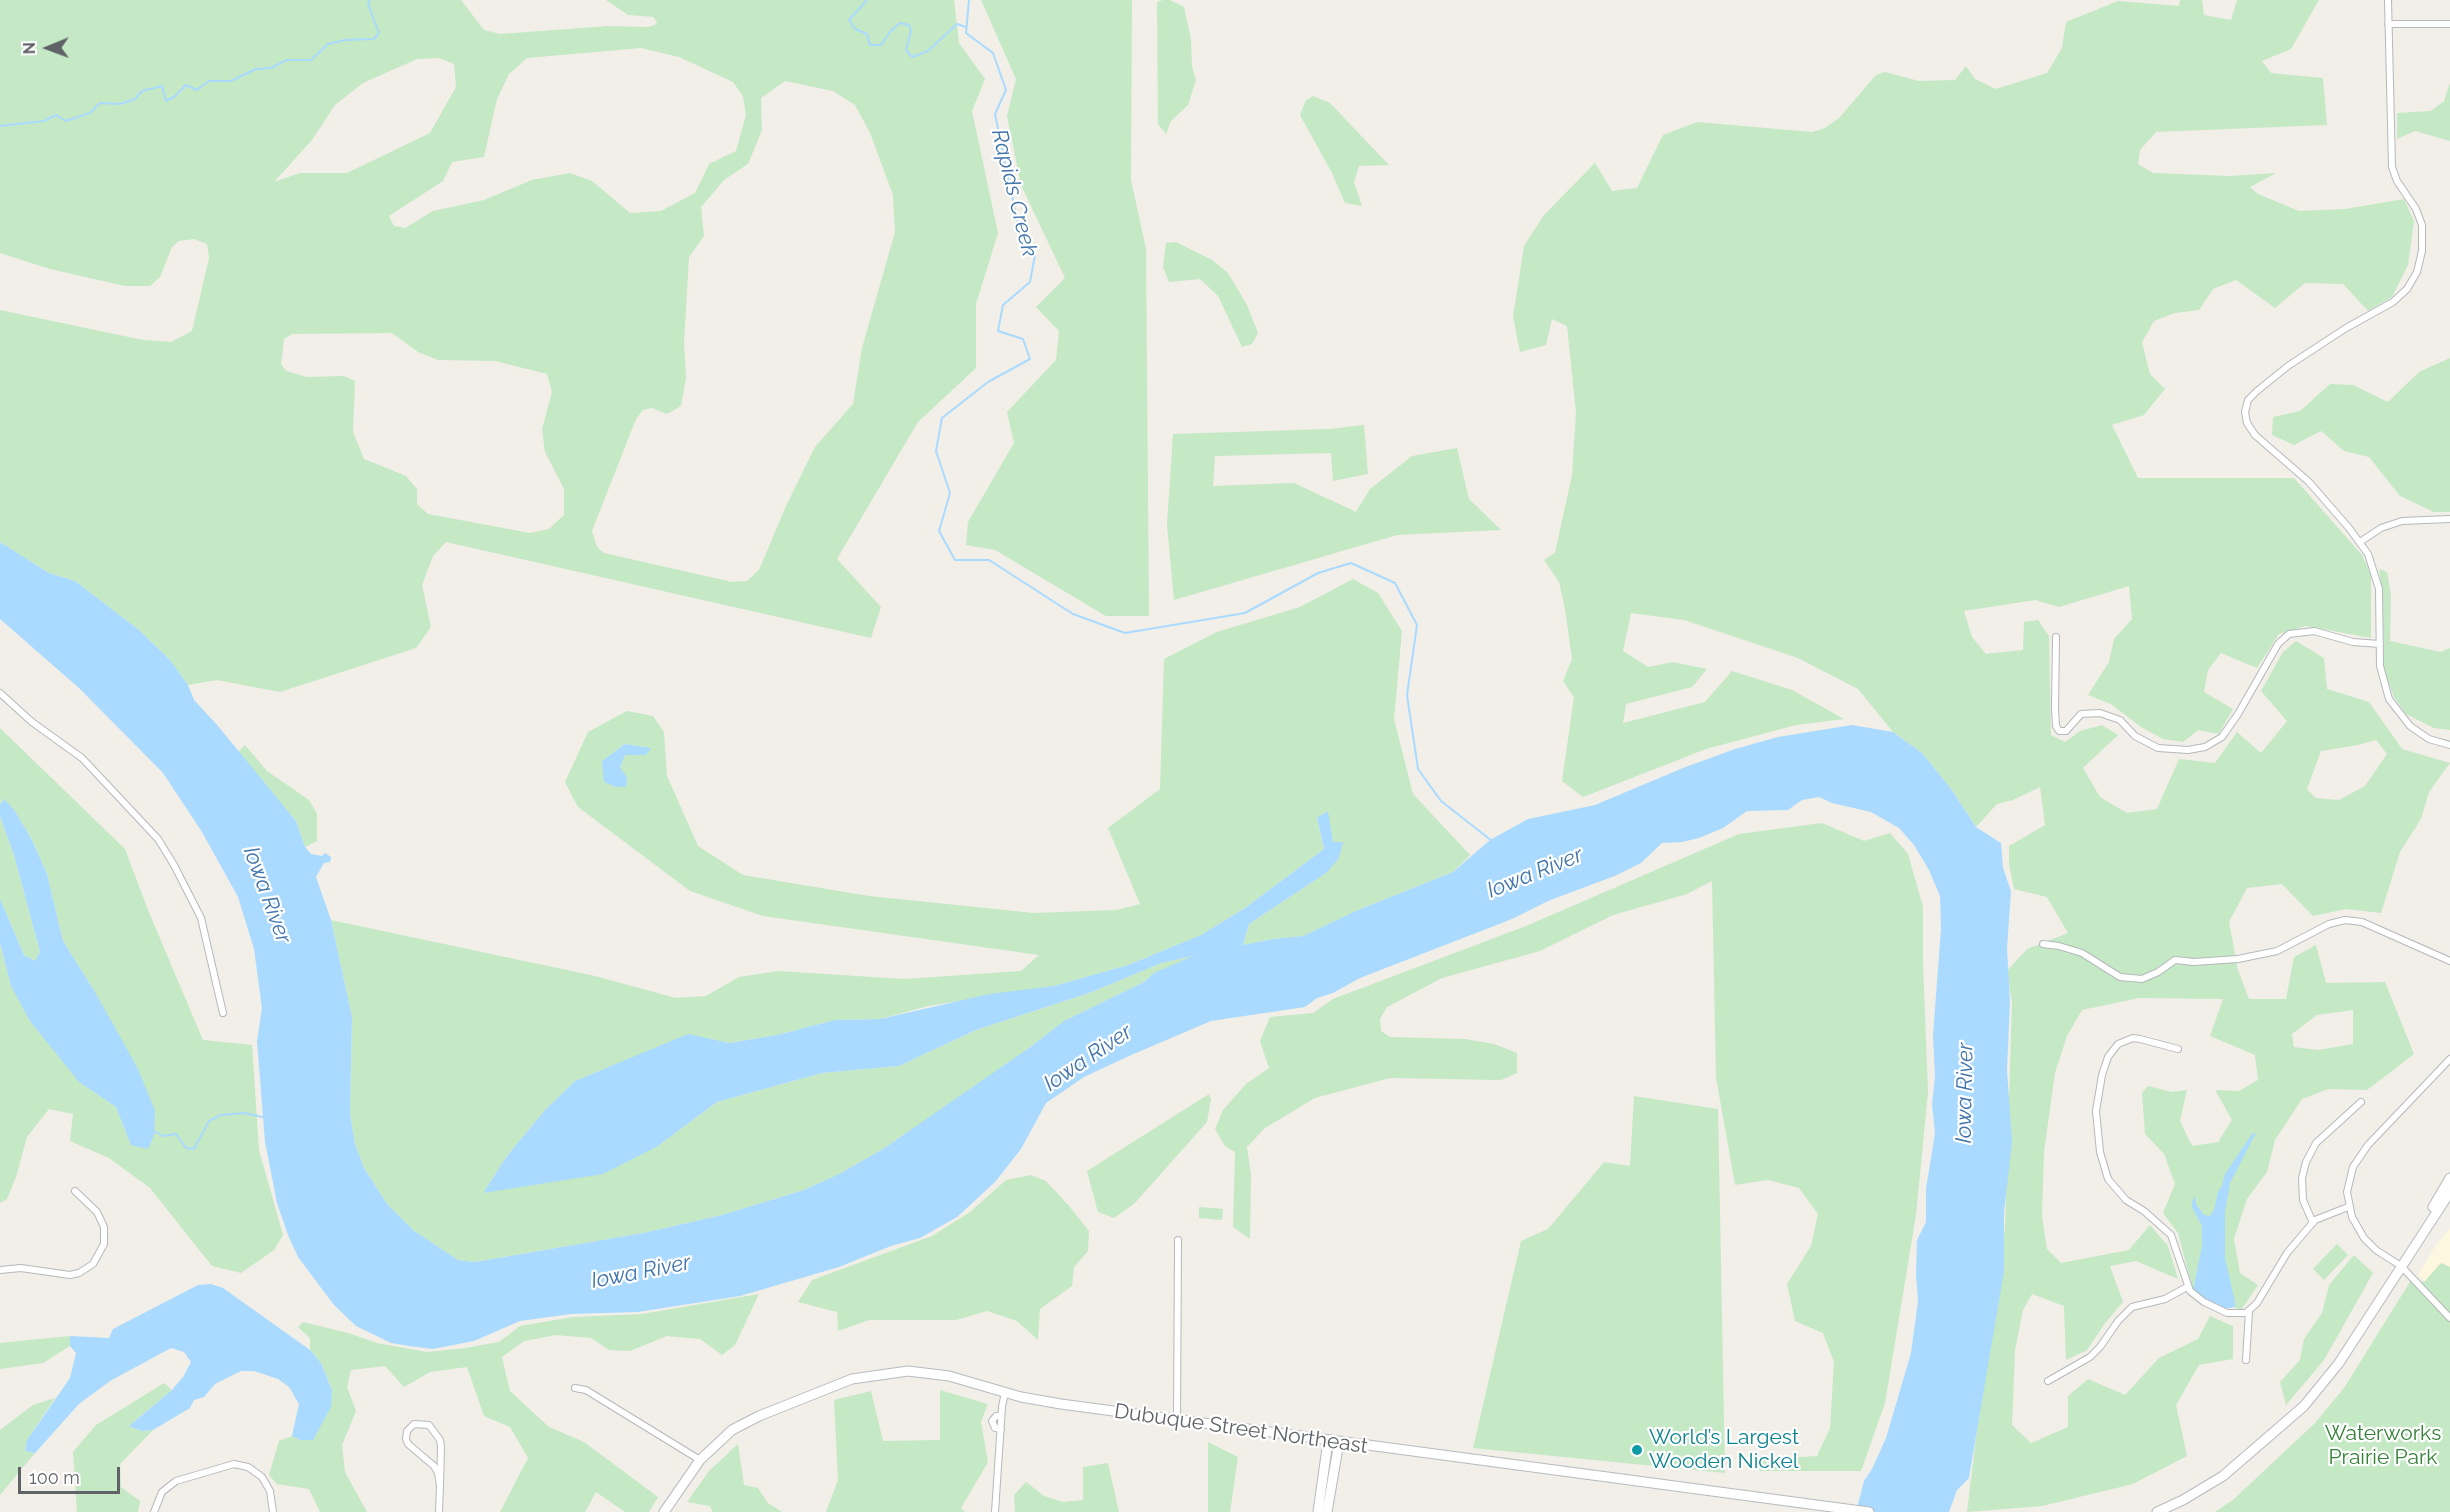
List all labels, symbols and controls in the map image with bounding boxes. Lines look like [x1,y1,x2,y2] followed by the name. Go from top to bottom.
[18,18,78,78] north arrow
[20,42,39,55] text: N
[985,127,1043,259] water label: Rapids Creek
[1483,842,1587,904] water label: Iowa River
[237,843,297,947] water label: Iowa River
[1039,1019,1137,1097] water label: Iowa River
[1951,1042,1979,1144] water label: Iowa River
[589,1249,693,1295] water label: Iowa River
[1113,1399,1369,1459] street label: Dubuque Street Northeast
[2325,1421,2441,1471] park label: Waterworks Prairie Park
[1649,1425,1799,1475] place label: World’s Largest Wooden Nickel
[1630,1443,1644,1457] marker: World’s Largest Wooden Nickel
[21,1455,123,1493] scale bar
[29,1467,80,1488] text: 100 m

